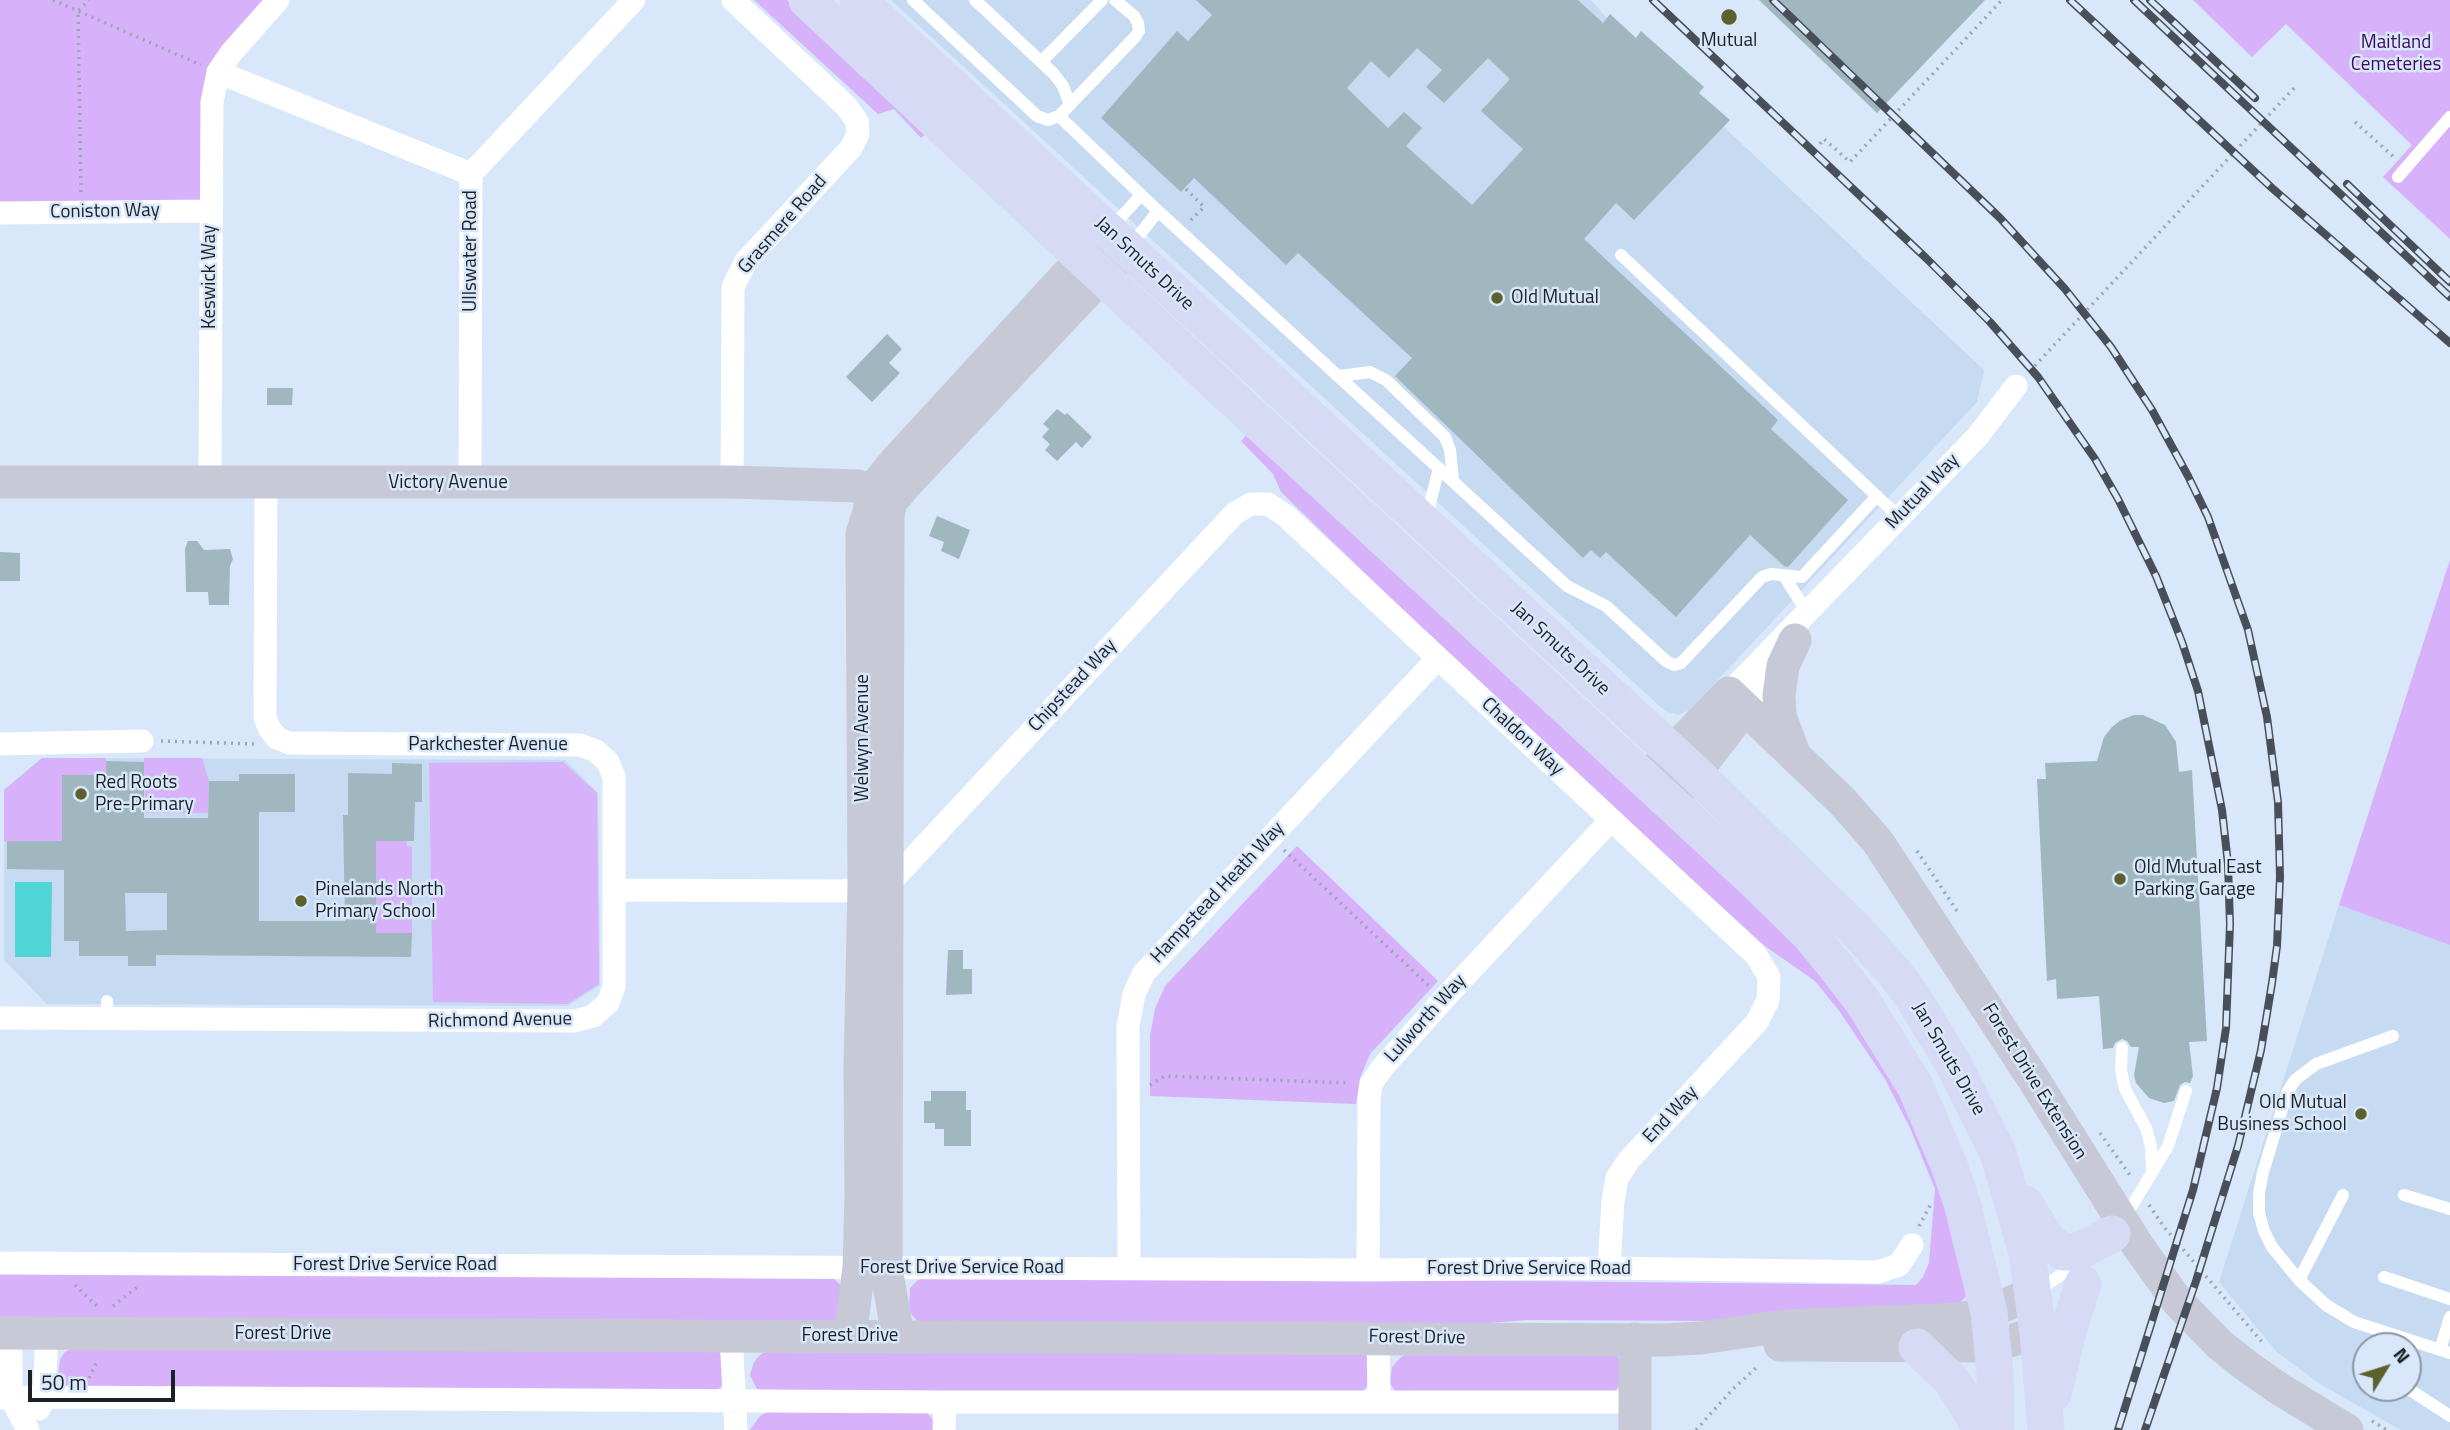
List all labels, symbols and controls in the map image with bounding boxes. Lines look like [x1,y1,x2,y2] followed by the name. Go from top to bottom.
[1719,7,1739,27] marker: Mutual
[1701,30,1757,52] place label: Mutual
[2351,32,2441,76] park label: Maitland Cemeteries
[734,171,832,279] street label: Grasmere Road
[460,190,482,312] street label: Ullswater Road
[50,200,160,224] street label: Coniston Way
[1090,212,1198,316] street label: Jan Smuts Drive
[199,225,221,329] street label: Keswick Way
[1511,287,1599,309] place label: Old Mutual
[1489,290,1505,306] marker: Old Mutual
[1881,450,1965,534] street label: Mutual Way
[388,472,508,494] street label: Victory Avenue
[1506,597,1614,701] street label: Jan Smuts Drive
[1024,635,1122,737] street label: Chipstead Way
[852,674,874,802] street label: Welwyn Avenue
[1476,693,1568,781] street label: Chaldon Way
[408,734,568,756] street label: Parkchester Avenue
[95,772,194,816] place label: Red Roots Pre-Primary
[73,786,89,802] marker: Red Roots Pre-Primary
[1147,818,1289,968] street label: Hampstead Heath Way
[2134,857,2262,901] place label: Old Mutual East Parking Garage
[2112,871,2128,887] marker: Old Mutual East Parking Garage
[315,879,444,923] place label: Pinelands North Primary School
[293,893,309,909] marker: Pinelands North Primary School
[1381,970,1471,1068] street label: Lulworth Way
[1906,998,1990,1120] street label: Jan Smuts Drive
[1977,1000,2091,1164] street label: Forest Drive Extension
[428,1008,572,1034] street label: Richmond Avenue
[1639,1082,1703,1148] street label: End Way
[2217,1092,2347,1136] place label: Old Mutual Business School
[2353,1106,2369,1122] marker: Old Mutual Business School
[293,1254,497,1276] street label: Forest Drive Service Road
[860,1257,1064,1279] street label: Forest Drive Service Road
[1427,1258,1631,1280] street label: Forest Drive Service Road
[235,1323,331,1345] street label: Forest Drive
[802,1325,898,1347] street label: Forest Drive
[1368,1326,1466,1350] street label: Forest Drive
[2352,1332,2422,1402] north arrow
[2387,1341,2418,1369] text: N
[32,1356,178,1400] scale bar
[41,1366,87,1398] text: 50 m

